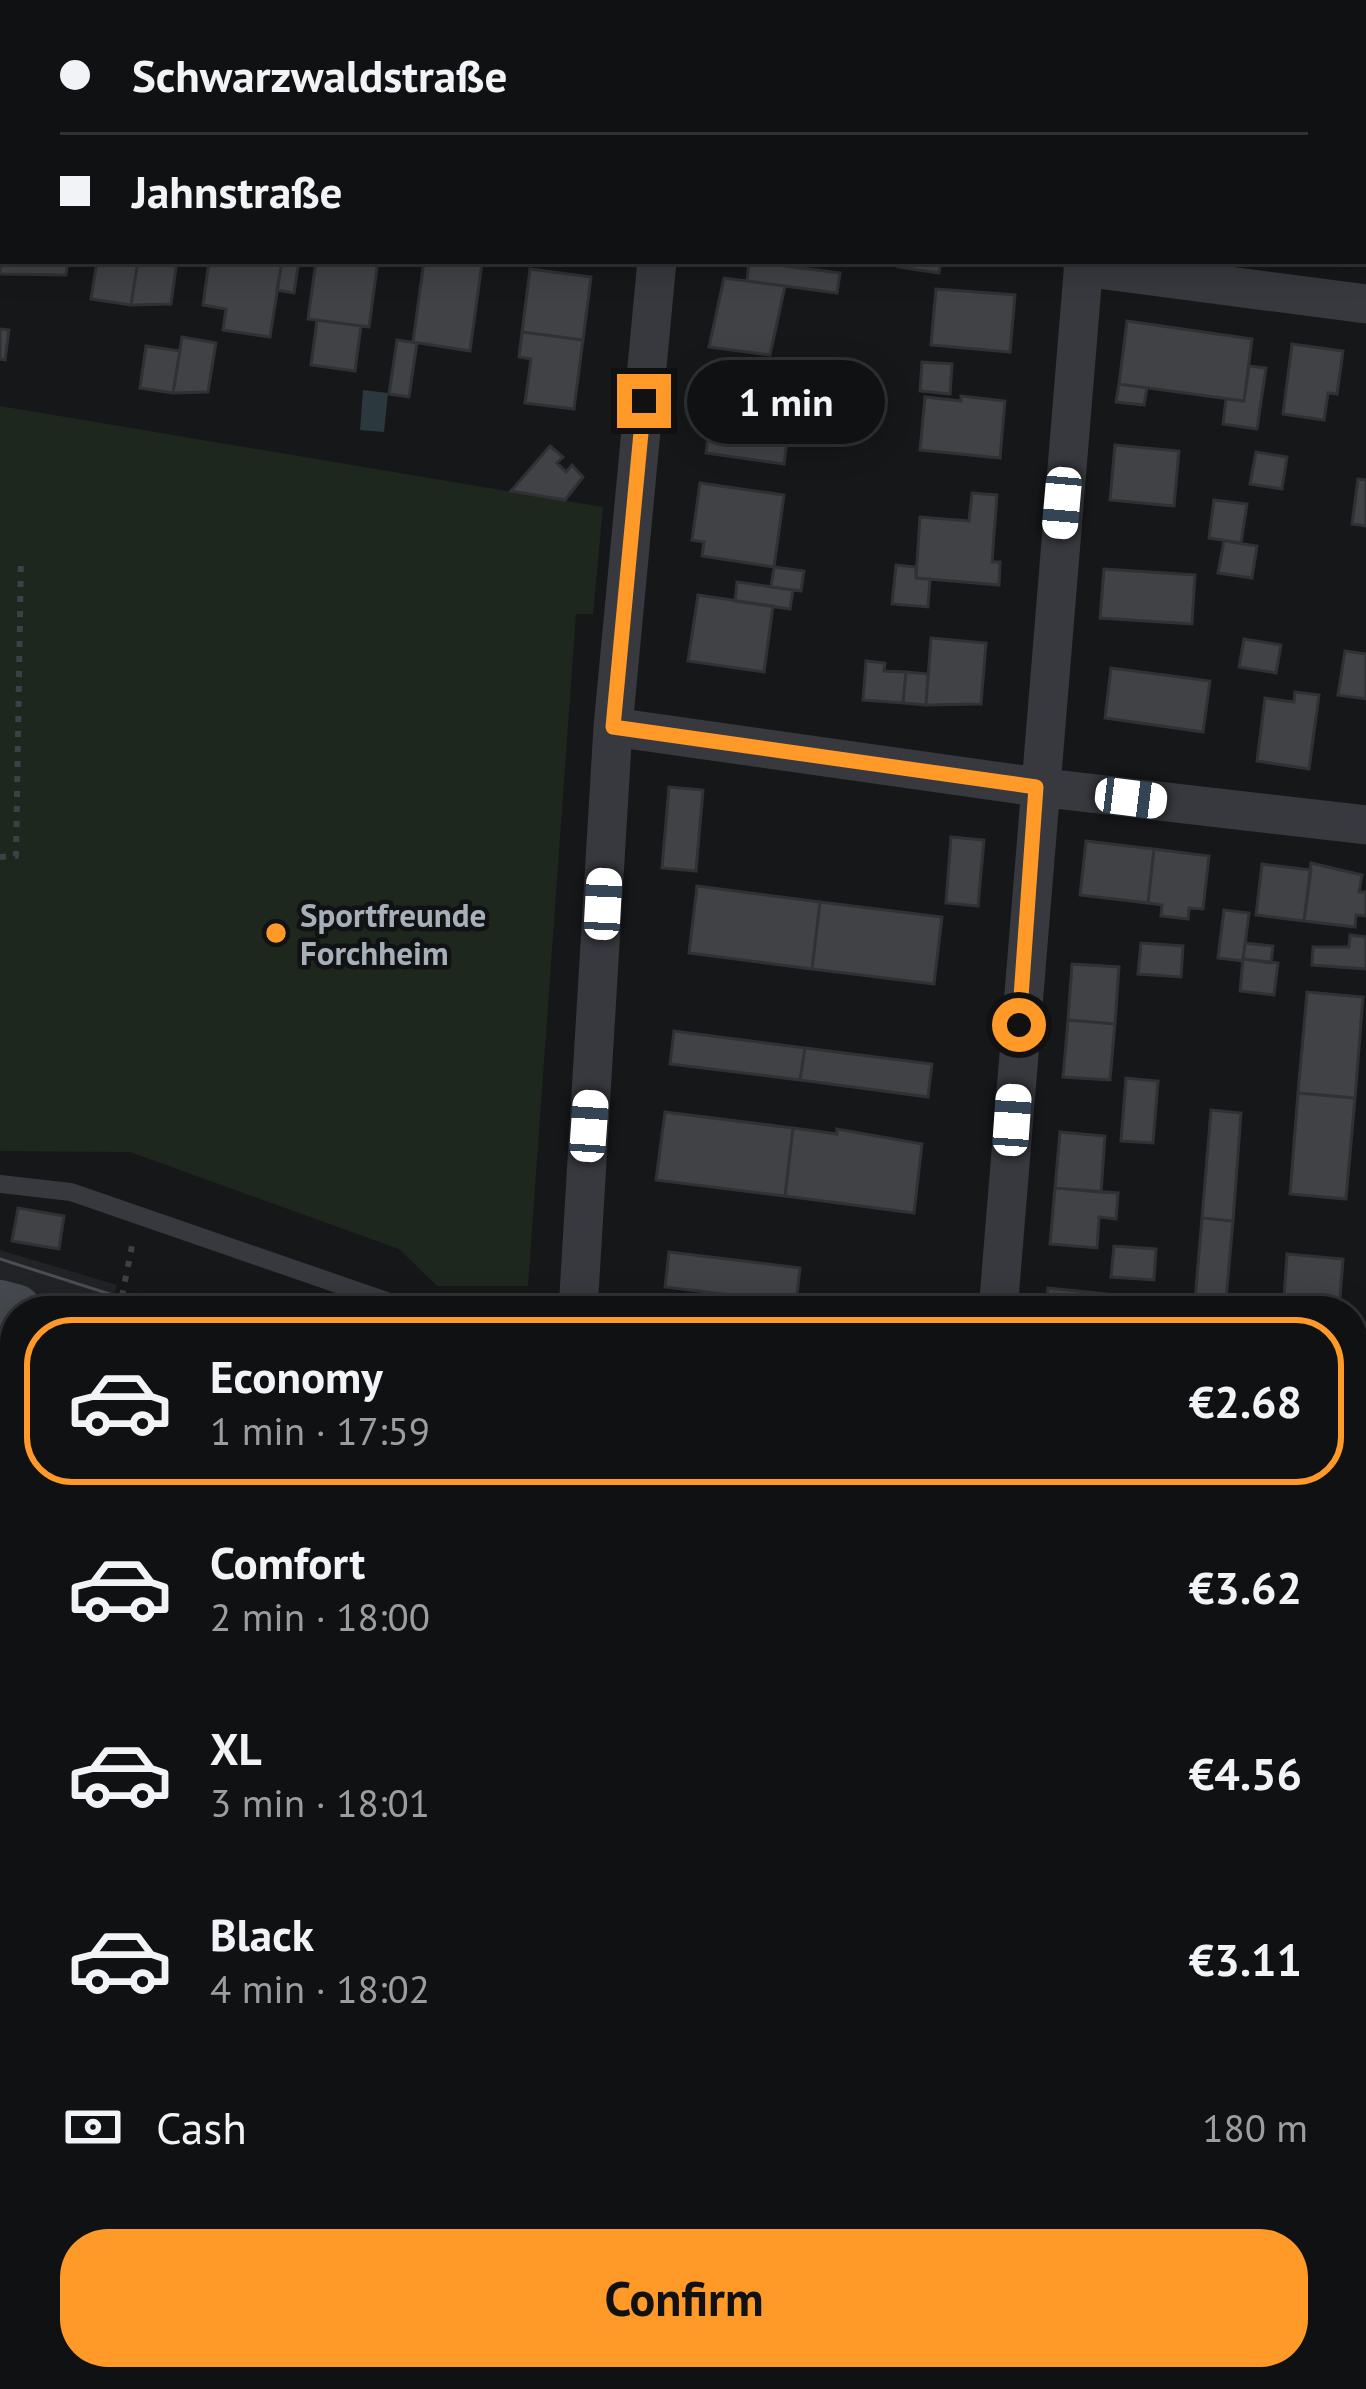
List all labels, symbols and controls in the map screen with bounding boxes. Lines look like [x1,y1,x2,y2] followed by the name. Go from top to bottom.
[132,46,507,104] text: Schwarzwaldstraße
[132,162,342,220] text: Jahnstraße
[686,359,884,443] callout: 1 min
[617,374,671,428] route end
[738,376,834,427] text: 1 min
[1041,466,1083,540] car
[1093,776,1169,820] car
[583,867,623,941] car
[300,893,486,974] place label: Sportfreunde Forchheim
[263,920,289,946] marker: Sportfreunde Forchheim
[992,998,1046,1052] route start
[992,1083,1032,1157] car
[569,1089,609,1163] car
[66,1347,174,1455] icon: car
[210,1347,383,1405] text: Economy
[1189,1372,1302,1430] text: €2.68
[210,1405,430,1456] text: 1 min · 17:59
[66,1533,174,1641] icon: car
[210,1533,365,1591] text: Comfort
[1189,1558,1302,1616] text: €3.62
[210,1591,430,1642] text: 2 min · 18:00
[66,1719,174,1827] icon: car
[210,1719,262,1777] text: XL
[1189,1744,1302,1802] text: €4.56
[210,1777,430,1828] text: 3 min · 18:01
[66,1905,174,2013] icon: car
[210,1905,314,1963] text: Black
[1189,1930,1302,1988] text: €3.11
[210,1963,430,2014] text: 4 min · 18:02
[60,2094,126,2160] icon: cash
[156,2098,247,2156] text: Cash
[1202,2102,1308,2153] text: 180 m
[60,2229,1308,2367] button: Confirm

